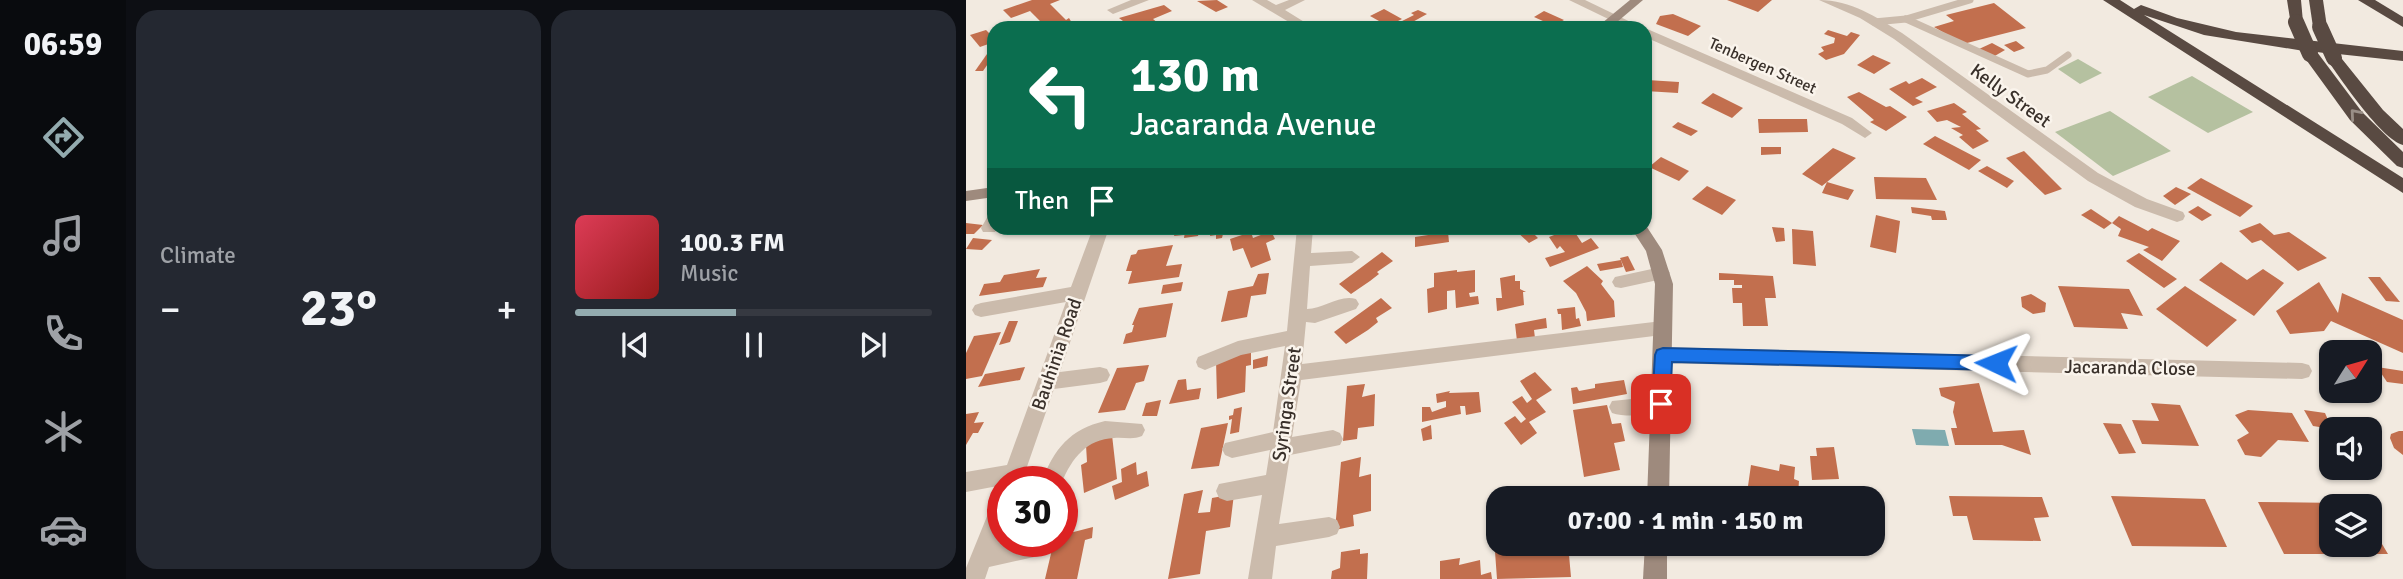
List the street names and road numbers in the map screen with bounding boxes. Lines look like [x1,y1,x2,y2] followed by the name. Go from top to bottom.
[1706,33,1820,99] street label: Tenbergen Street
[1965,59,2056,133] street label: Kelly Street
[1027,295,1087,414] street label: Bauhinia Road
[1267,345,1307,463] street label: Syringa Street
[2064,355,2196,381] street label: Jacaranda Close

